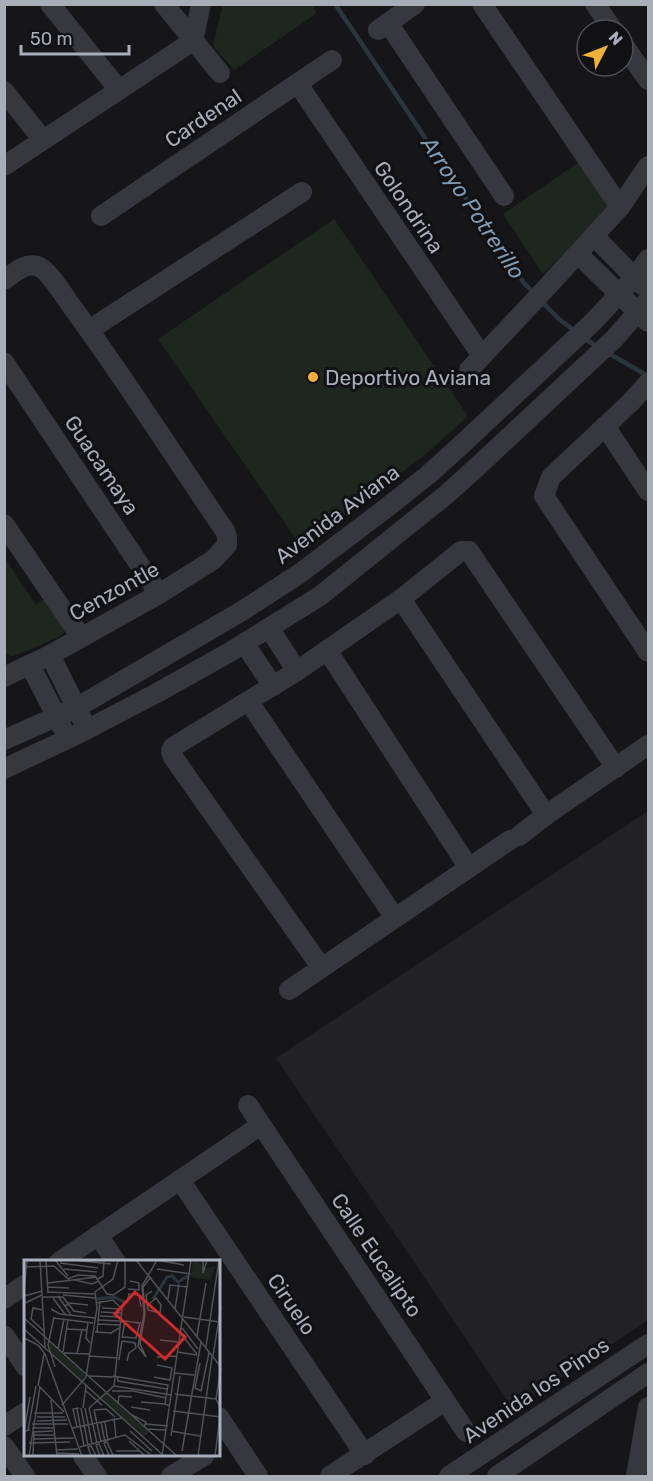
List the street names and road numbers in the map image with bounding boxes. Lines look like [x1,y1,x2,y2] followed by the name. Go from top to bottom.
[160,83,246,153] street label: Cardenal
[369,156,449,258] street label: Golondrina
[60,411,144,519] street label: Guacamaya
[270,459,404,569] street label: Avenida Aviana
[65,556,163,626] street label: Cenzontle
[326,1188,428,1322] street label: Calle Eucalipto
[262,1269,322,1339] street label: Ciruelo
[458,1332,614,1448] street label: Avenida los Pinos

